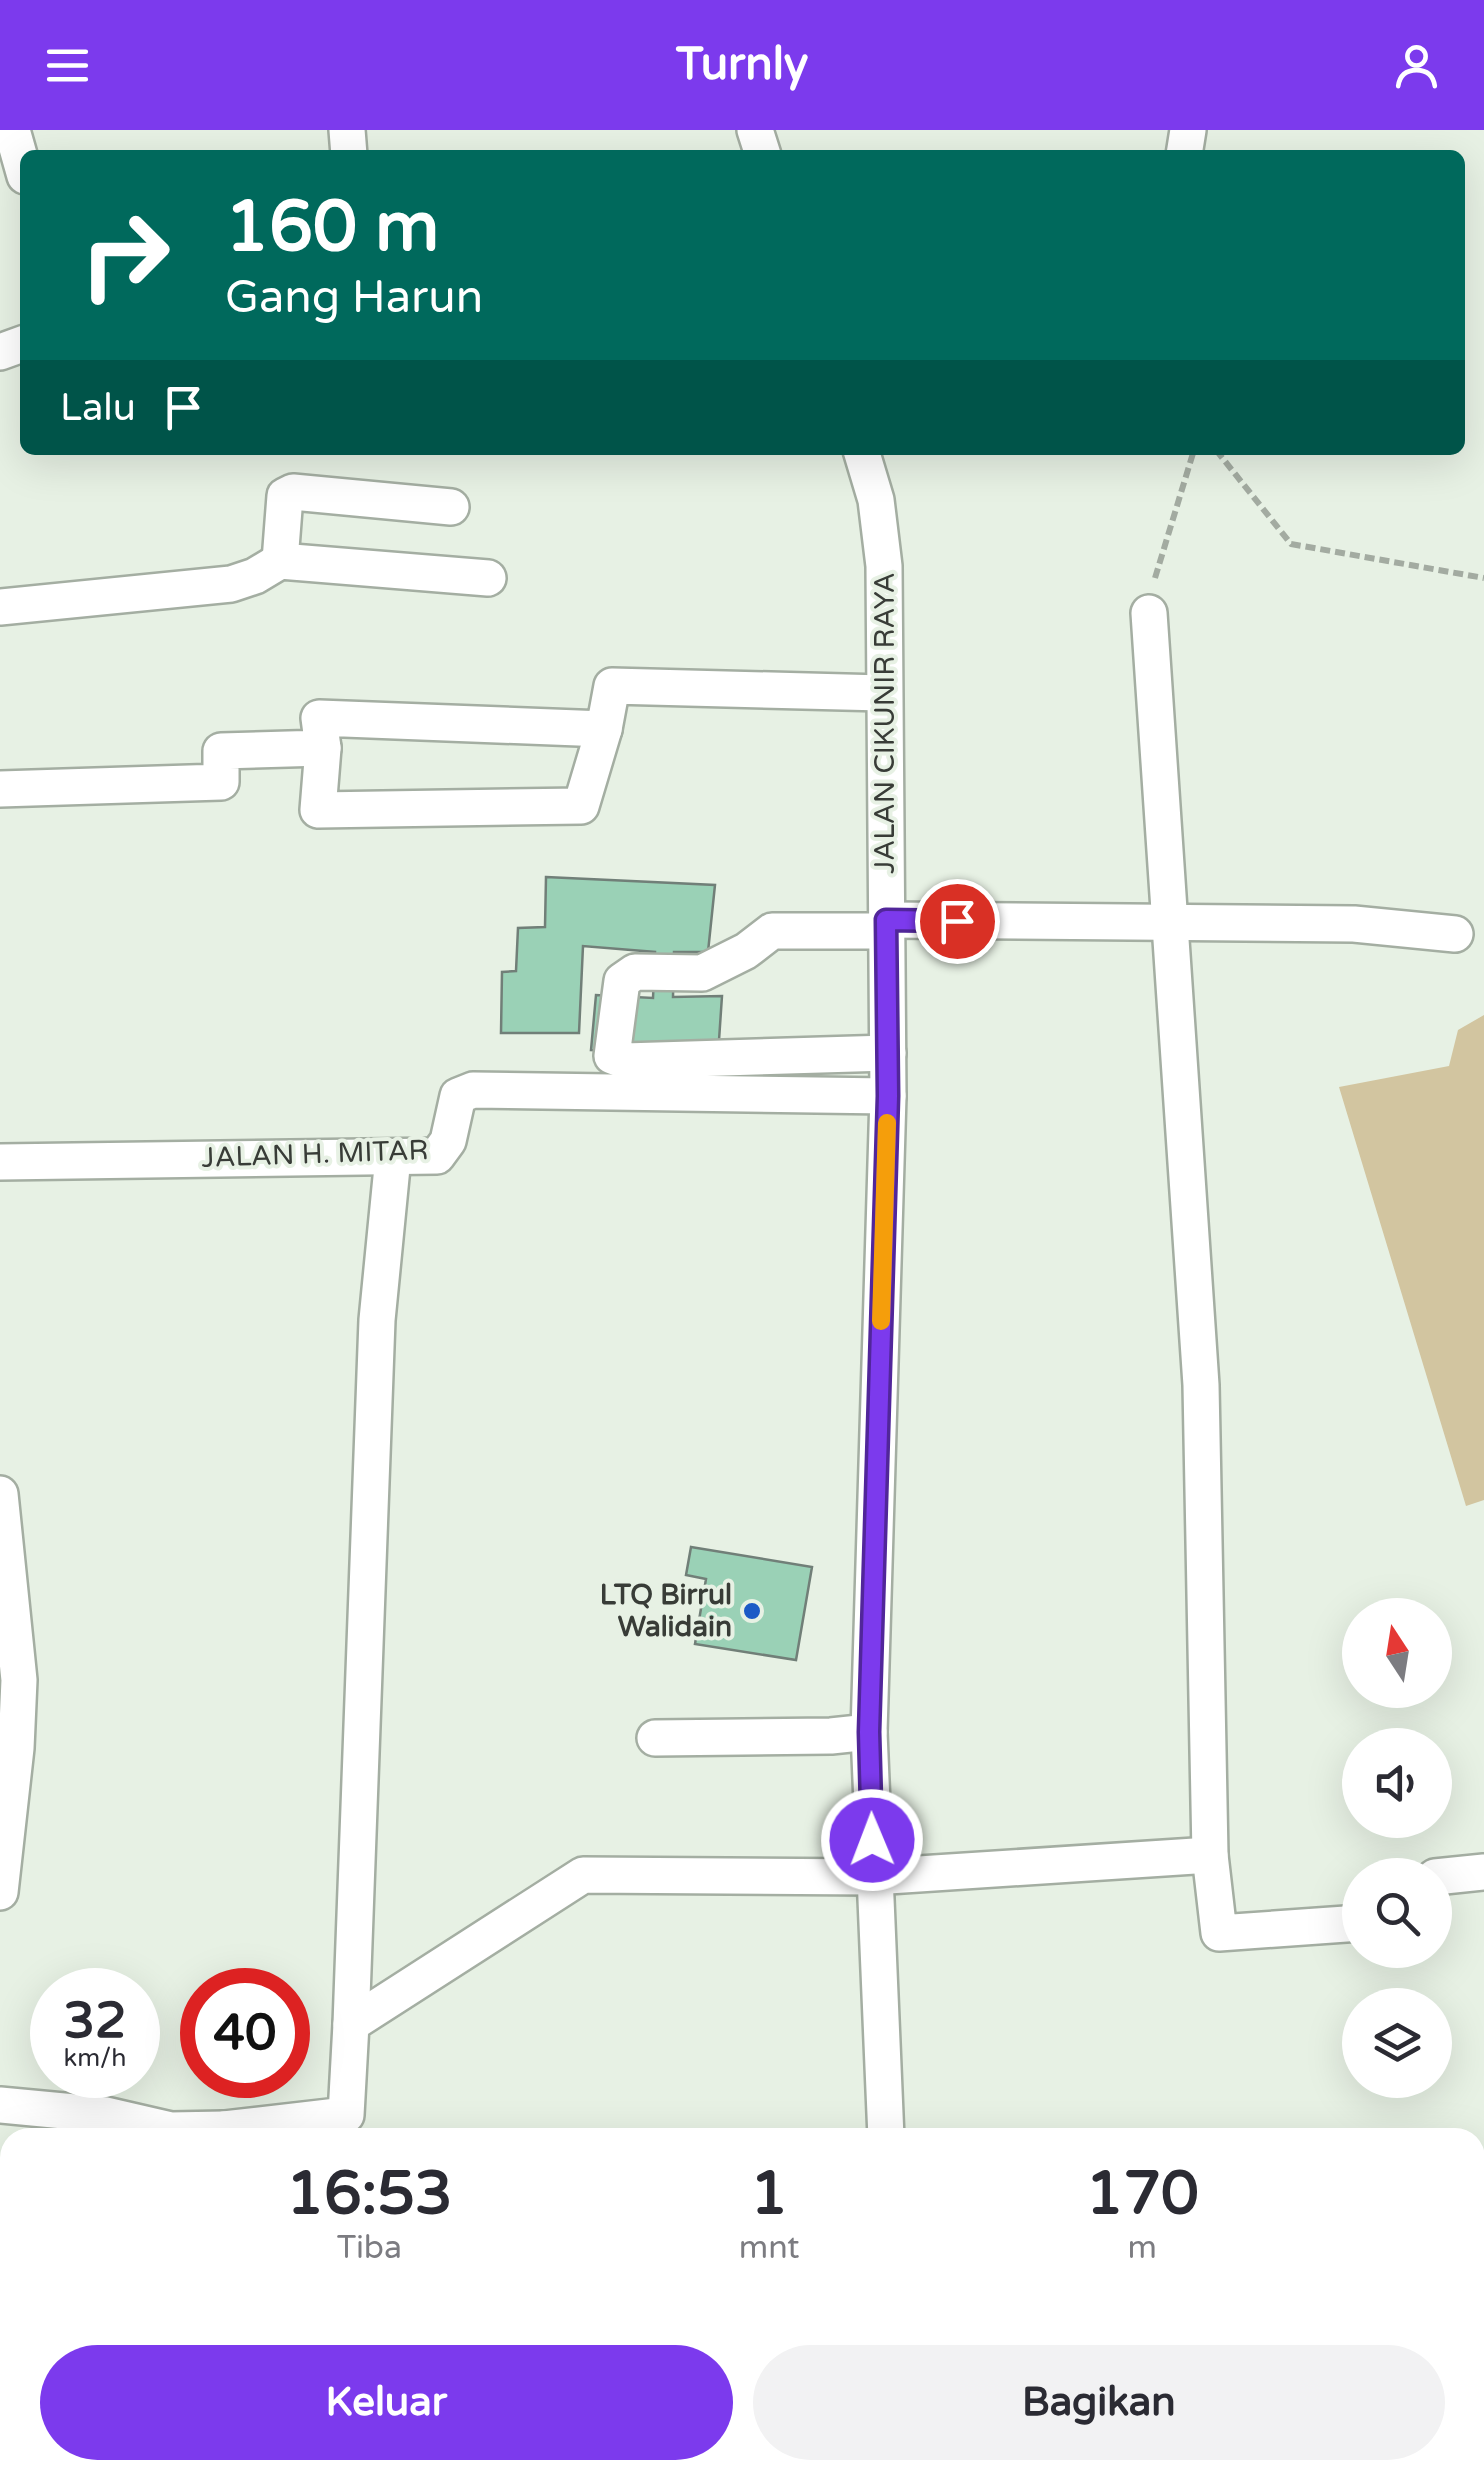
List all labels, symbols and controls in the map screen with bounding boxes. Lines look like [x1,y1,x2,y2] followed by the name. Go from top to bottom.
[40,38,95,93] icon: menu
[676,38,808,92] text: Turnly
[1389,38,1444,93] icon: person
[225,186,439,270] text: 160 m
[60,190,190,320] icon: right
[225,271,483,325] text: Gang Harun
[156,380,211,435] icon: arrive
[60,385,136,431] text: Lalu
[868,572,902,874] street label: JALAN CIKUNIR RAYA
[915,879,1000,964] pin
[930,894,985,949] icon: arrive
[201,1133,429,1175] street label: JALAN H. MITAR
[600,1578,732,1644] place label: LTQ Birrul Walidain
[1342,1598,1452,1708] north arrow
[1342,1598,1452,2098] map controls
[741,1600,763,1622] marker: LTQ Birrul Walidain
[1342,1728,1452,1838] button: sound
[820,1788,924,1892] position arrow
[1342,1858,1452,1968] button: search
[180,1968,310,2098] speed limit sign: 40
[1342,1988,1452,2098] button: layers
[64,1991,126,2051] text: 32
[64,2043,126,2073] text: km/h
[286,2158,453,2230] text: 16:53
[750,2158,788,2230] text: 1
[1086,2158,1199,2230] text: 170
[337,2229,402,2267] text: Tiba
[739,2229,799,2267] text: mnt
[1128,2229,1157,2267] text: m
[40,2345,733,2460] button: Keluar
[753,2345,1445,2460] button: Bagikan

